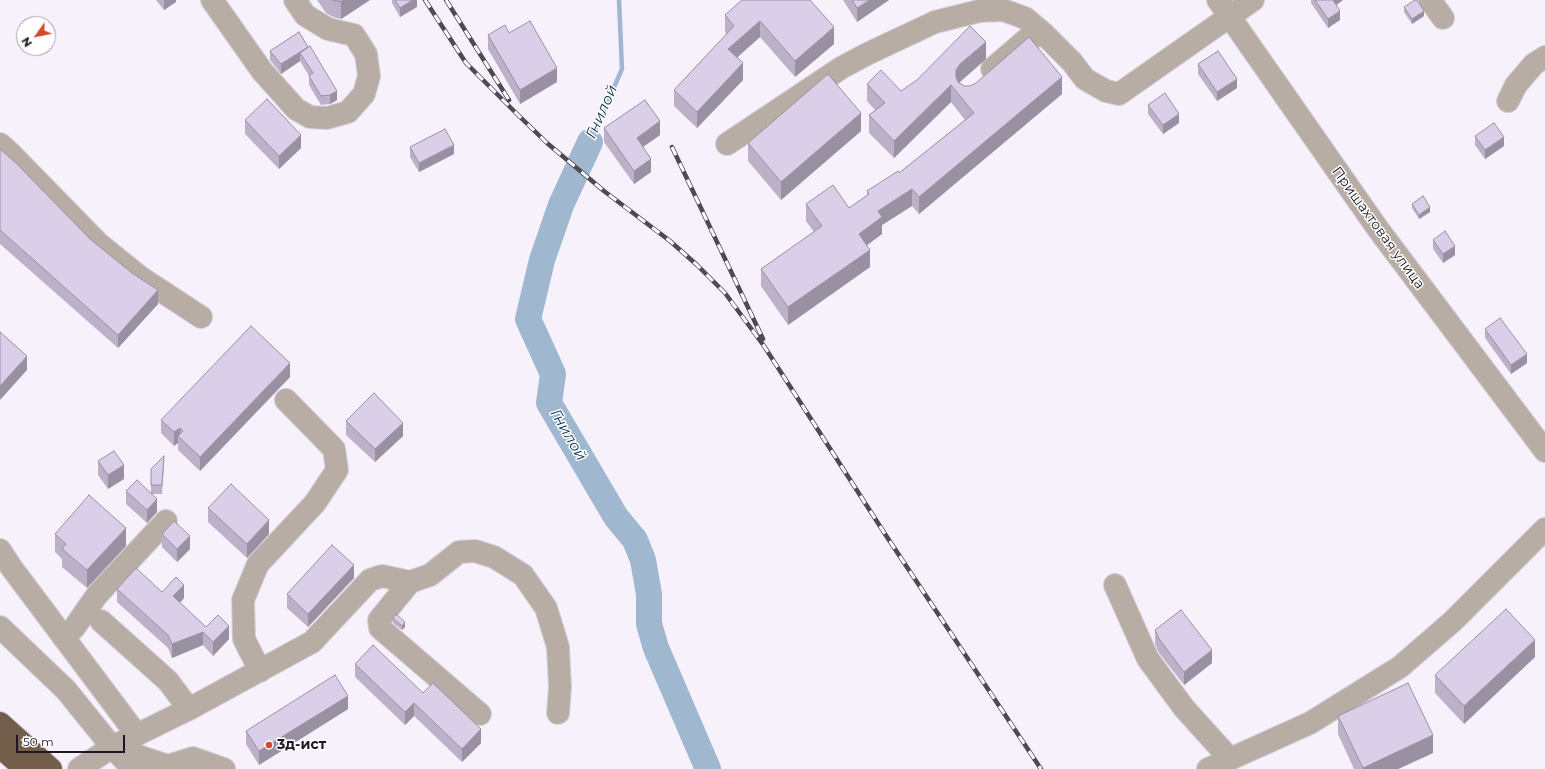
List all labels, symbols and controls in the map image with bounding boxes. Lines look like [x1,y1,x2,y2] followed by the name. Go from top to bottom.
[16,16,56,56] north arrow
[18,34,35,50] text: N
[582,82,622,142] water label: Гнилой
[1328,164,1428,292] street label: Пришахтовая улица
[546,406,590,464] water label: Гнилой
[18,727,127,753] scale bar
[23,734,54,749] text: 50 m
[277,737,326,753] place label: 3д-ист
[264,740,274,750] marker: 3д-ист

